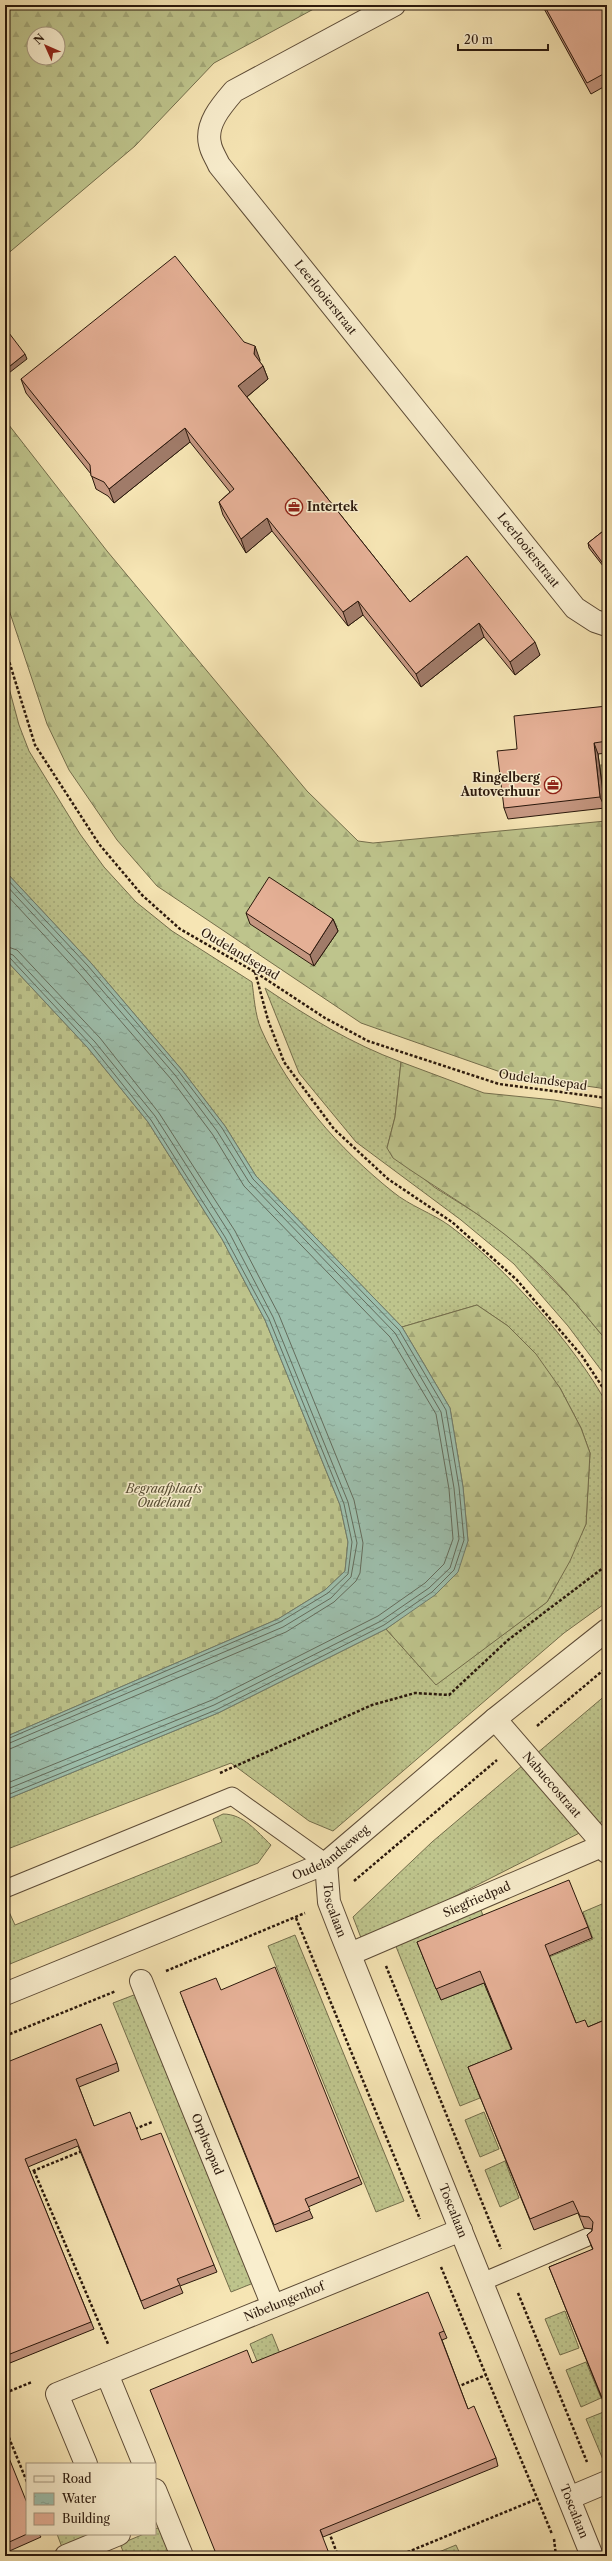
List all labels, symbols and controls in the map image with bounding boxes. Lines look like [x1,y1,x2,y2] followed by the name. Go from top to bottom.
[26,26,66,66] north arrow
[458,26,548,52] scale bar
[31,30,48,47] text: N
[464,32,493,47] text: 20 m
[291,257,361,338] street label: Leerlooierstraat
[284,497,304,517] office icon: Intertek
[307,499,359,514] place label: Intertek
[494,509,564,591] street label: Leerlooierstraat
[460,770,541,799] place label: Ringelberg Autoverhuur
[543,775,563,795] office icon: Ringelberg Autoverhuur
[198,924,283,983] street label: Oudelandsepad
[498,1066,589,1093] street label: Oudelandsepad
[125,1481,203,1510] park label: Begraafplaats Oudeland
[520,1749,585,1821] street label: Nabuccostraat
[290,1821,373,1883] street label: Oudelandseweg
[441,1878,513,1920] street label: Siegfriedpad
[321,1882,350,1940] street label: Toscalaan
[188,2111,227,2178] street label: Orpheopad
[436,2182,471,2240] street label: Toscalaan
[242,2278,328,2324] street label: Nibelungenhof
[26,2463,156,2535] legend
[62,2471,92,2486] text: Road
[557,2482,592,2541] street label: Toscalaan
[61,2491,96,2506] text: Water
[62,2511,110,2526] text: Building

